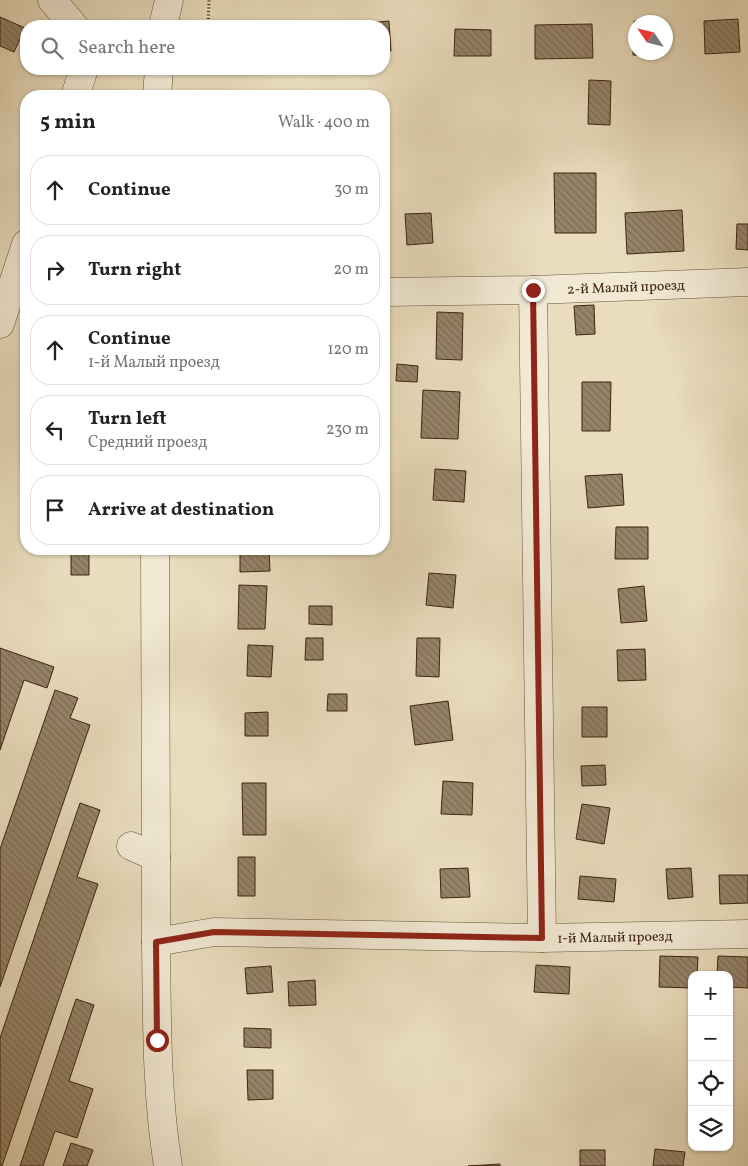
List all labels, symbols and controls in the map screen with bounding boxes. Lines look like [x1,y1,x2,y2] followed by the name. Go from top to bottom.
[628,15,673,60] north arrow
[20,20,390,75] search box
[38,34,66,62] icon: search
[78,35,175,61] text: Search here
[40,108,96,137] text: 5 min
[278,112,370,134] text: Walk · 400 m
[41,176,69,204] icon: ahead
[88,177,171,203] text: Continue
[334,179,369,201] text: 30 m
[41,256,69,284] icon: right
[88,257,181,283] text: Turn right
[334,259,369,281] text: 20 m
[567,276,685,300] street label: 2-й Малый проезд
[522,279,545,302] route end
[88,326,171,352] text: Continue
[41,336,69,364] icon: ahead
[327,339,369,361] text: 120 m
[88,352,220,374] text: 1-й Малый проезд
[88,406,167,432] text: Turn left
[41,416,69,444] icon: left
[326,419,369,441] text: 230 m
[88,432,207,454] text: Средний проезд
[41,496,69,524] icon: arrive
[88,497,274,523] text: Arrive at destination
[557,927,673,949] street label: 1-й Малый проезд
[688,971,733,1151] map controls
[688,971,733,1016] button: +
[688,1016,733,1061] button: −
[146,1029,169,1052] route start
[688,1061,733,1106] button: locate
[688,1106,733,1151] button: layers

